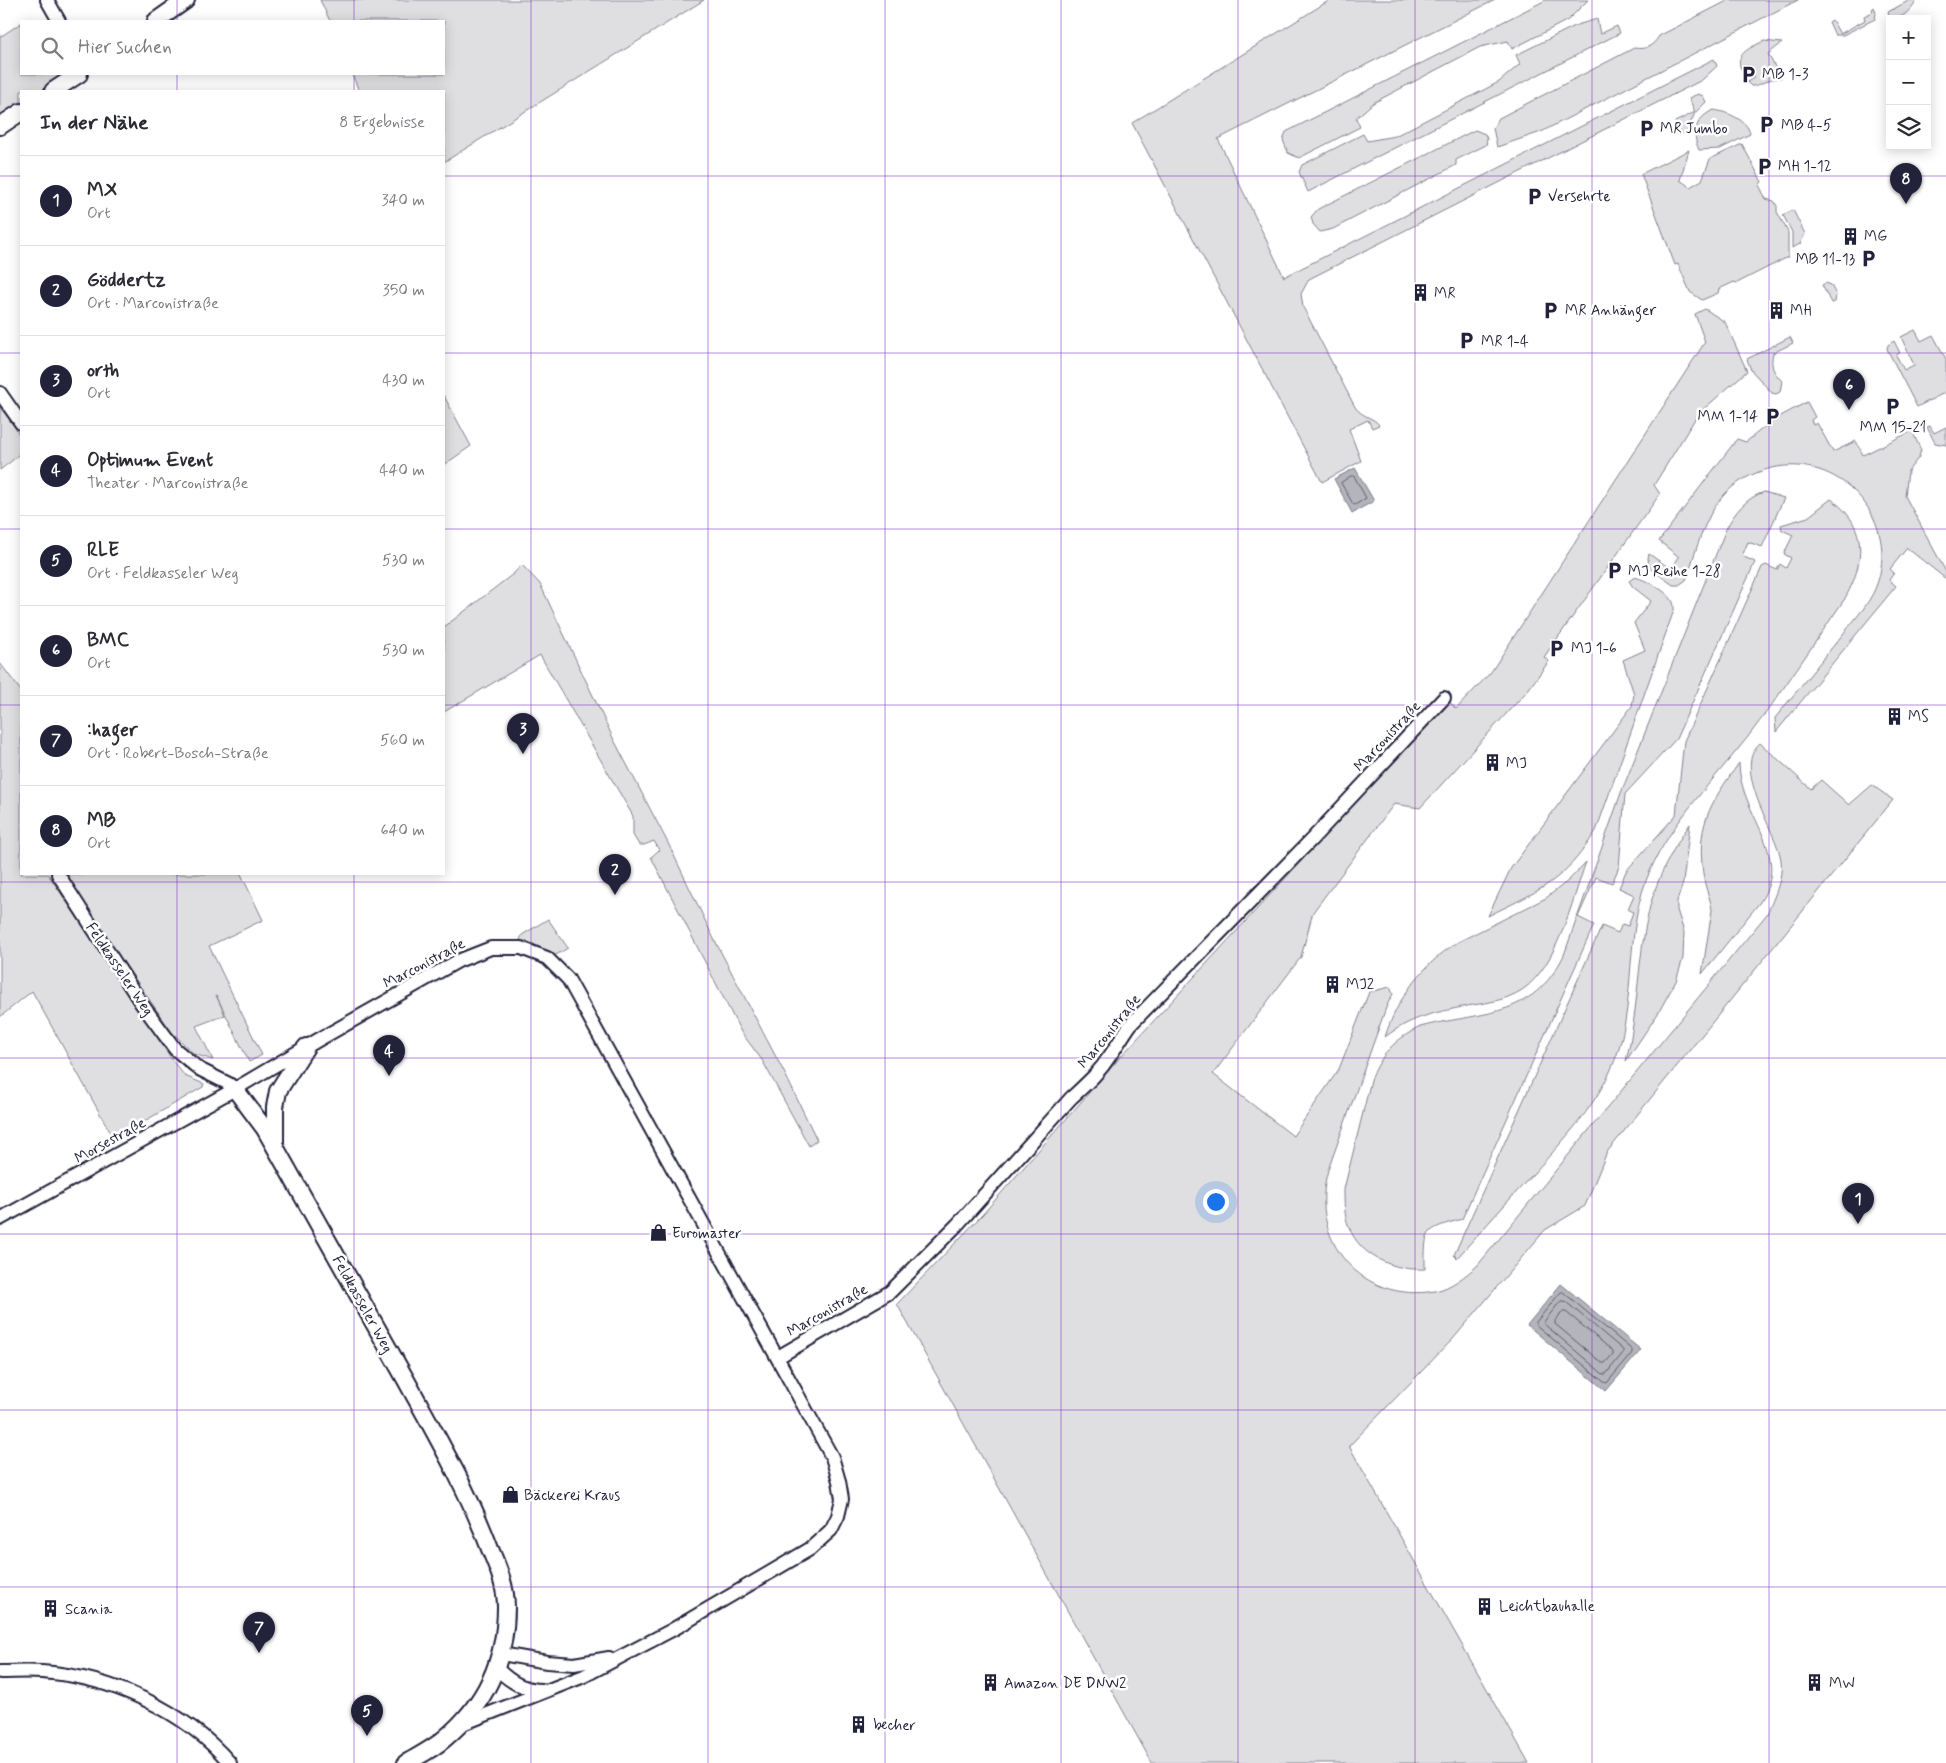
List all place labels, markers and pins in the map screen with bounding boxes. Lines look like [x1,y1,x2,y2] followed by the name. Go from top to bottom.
[1738,64,1758,84] parking icon: MB 1-3
[1762,65,1809,85] place label: MB 1-3
[1757,115,1777,135] parking icon: MB 4-5
[1781,116,1832,136] place label: MB 4-5
[1636,118,1656,138] parking icon: MR Jumbo
[1660,119,1728,139] place label: MR Jumbo
[1754,156,1774,176] parking icon: MH 1-12
[1778,157,1832,177] place label: MH 1-12
[1890,163,1922,204] pin: 8
[1524,186,1544,206] parking icon: Versehrte
[1548,187,1611,207] place label: Versehrte
[1840,226,1860,246] building icon: MG
[1864,227,1887,247] place label: MG
[1859,249,1879,269] parking icon: MB 11-13
[1796,250,1855,270] place label: MB 11-13
[1410,283,1430,303] building icon: MR
[1434,284,1456,304] place label: MR
[1541,300,1561,320] parking icon: MR Anhänger
[1766,300,1786,320] building icon: MH
[1565,301,1656,322] place label: MR Anhänger
[1790,301,1811,321] place label: MH
[1457,331,1477,351] parking icon: MR 1-4
[1481,332,1529,352] place label: MR 1-4
[1833,369,1865,410] pin: 6
[1883,396,1903,416] parking icon: MM 15-21
[1762,406,1782,426] parking icon: MM 1-14
[1698,407,1758,427] place label: MM 1-14
[1860,418,1926,438] place label: MM 15-21
[1604,561,1624,581] parking icon: MJ Reihe 1-28
[1628,562,1721,582] place label: MJ Reihe 1-28
[1547,638,1567,658] parking icon: MJ 1-6
[1571,639,1617,659] place label: MJ 1-6
[1884,706,1904,726] building icon: MS
[1908,707,1929,727] place label: MS
[507,713,539,754] pin: 3
[1482,753,1502,773] building icon: MJ
[1506,754,1527,774] place label: MJ
[599,854,631,895] pin: 2
[1322,974,1342,994] building icon: MJ2
[1346,975,1374,995] place label: MJ2
[373,1035,405,1076] pin: 4
[1842,1183,1874,1224] pin: 1
[648,1223,668,1243] shop icon: Euromaster
[672,1224,742,1244] place label: Euromaster
[500,1485,520,1505] shop icon: Bäckerei Kraus
[524,1486,620,1506] place label: Bäckerei Kraus
[1475,1596,1495,1616] building icon: Leichtbauhalle
[1499,1597,1595,1617] place label: Leichtbauhalle
[41,1599,61,1619] building icon: Scania
[65,1600,113,1620] place label: Scania
[243,1612,275,1653] pin: 7
[980,1673,1000,1693] building icon: Amazon DE DNW2
[1805,1673,1825,1693] building icon: MW
[1004,1674,1126,1694] place label: Amazon DE DNW2
[1829,1674,1855,1694] place label: MW
[351,1695,383,1736] pin: 5
[849,1715,869,1735] building icon: becher
[873,1716,916,1736] place label: becher

